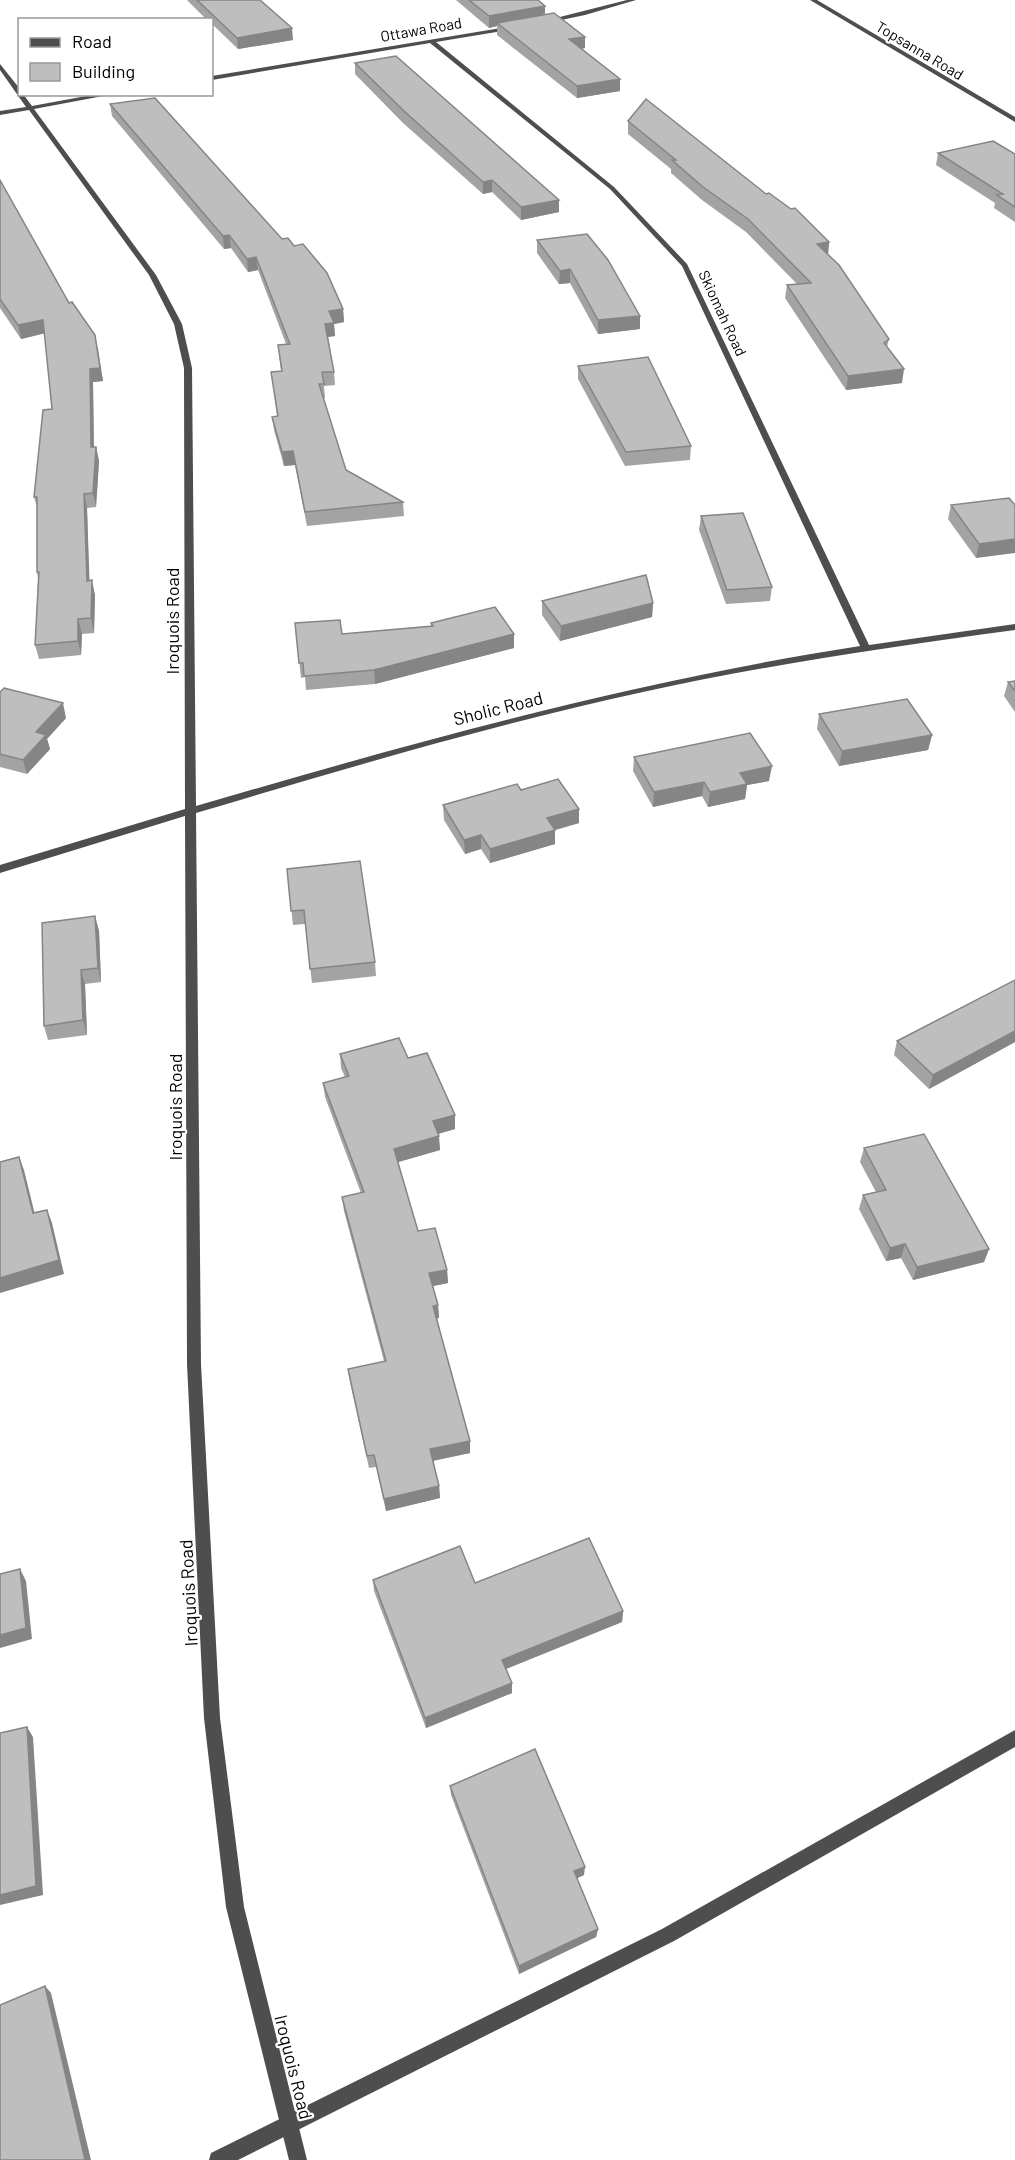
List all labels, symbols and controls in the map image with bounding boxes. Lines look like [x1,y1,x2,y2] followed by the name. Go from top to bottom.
[379,13,463,45] street label: Ottawa Road
[873,17,967,83] street label: Topsanna Road
[18,18,213,96] legend
[72,30,112,52] text: Road
[72,60,135,82] text: Building
[695,267,751,359] street label: Skiomah Road
[161,568,183,674] street label: Iroquois Road
[451,686,545,730] street label: Sholic Road
[164,1054,186,1160] street label: Iroquois Road
[174,1539,202,1647] street label: Iroquois Road
[270,2012,318,2122] street label: Iroquois Road

